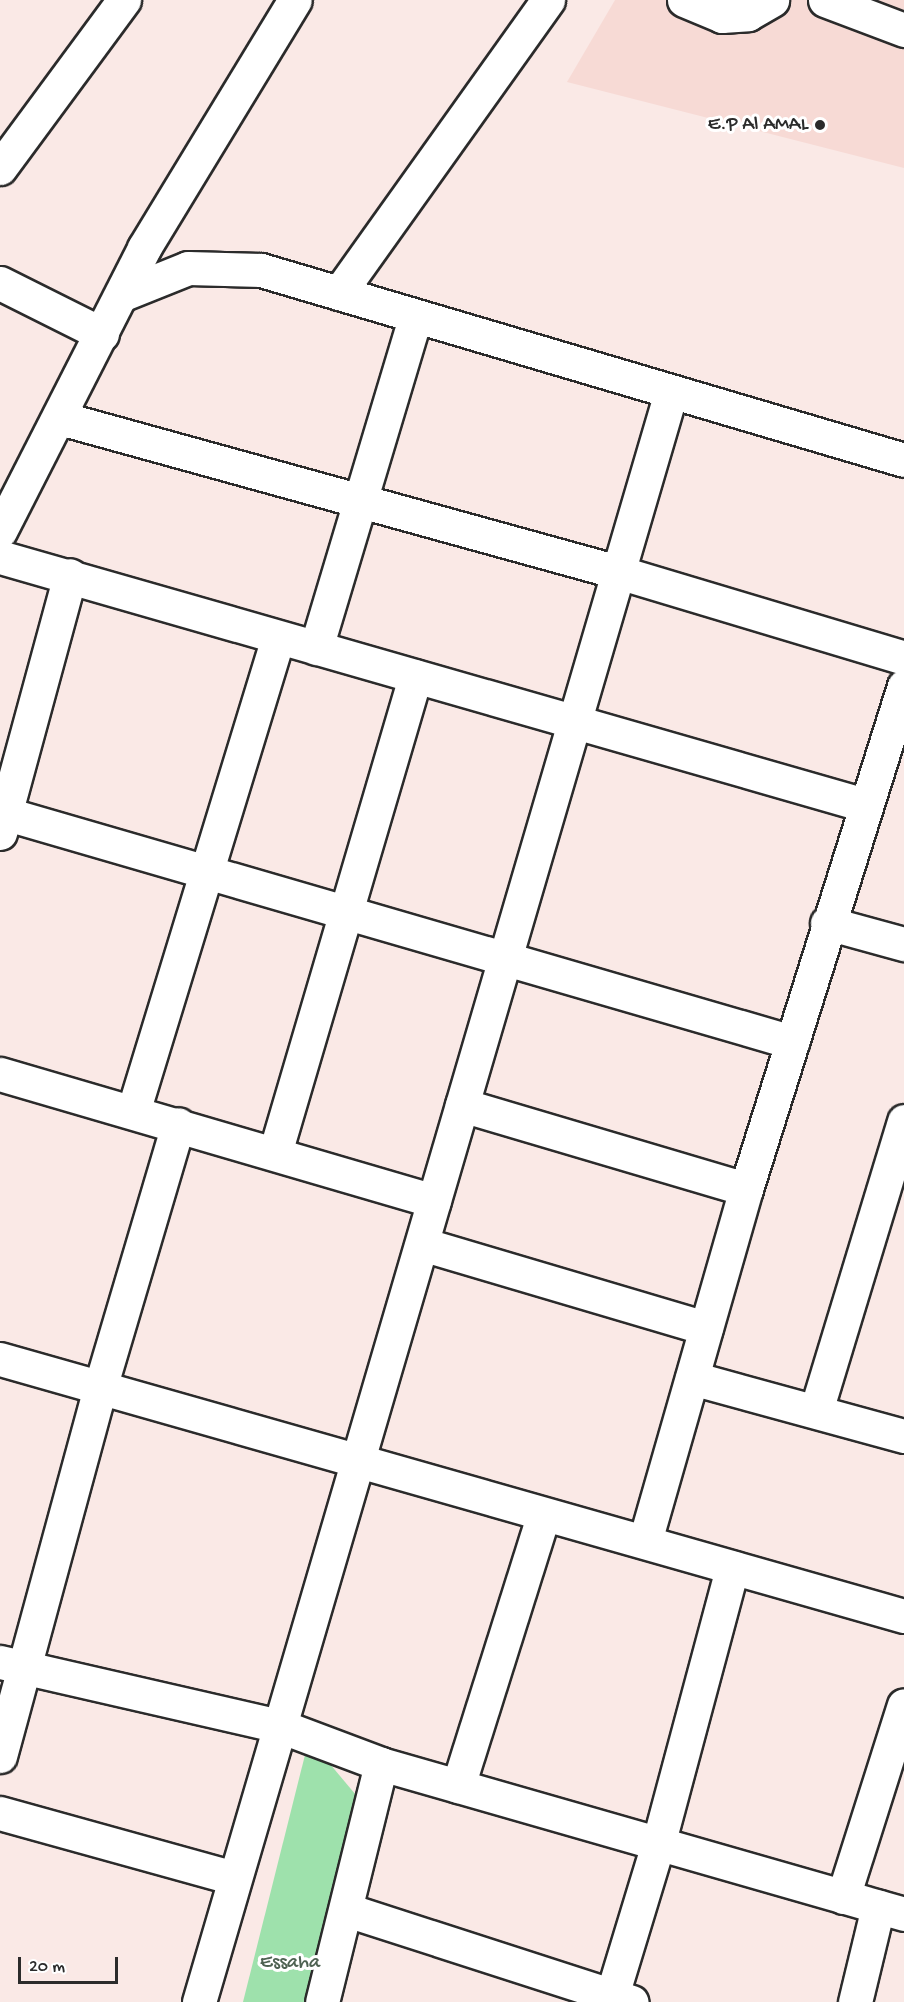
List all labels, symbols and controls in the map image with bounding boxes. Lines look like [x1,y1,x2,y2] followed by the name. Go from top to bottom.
[708,113,808,137] place label: E.P Al AMAL
[813,118,827,132] marker: E.P Al AMAL
[21,1945,122,1983] scale bar
[260,1951,320,1975] park label: Essaha
[29,1957,65,1978] text: 20 m

